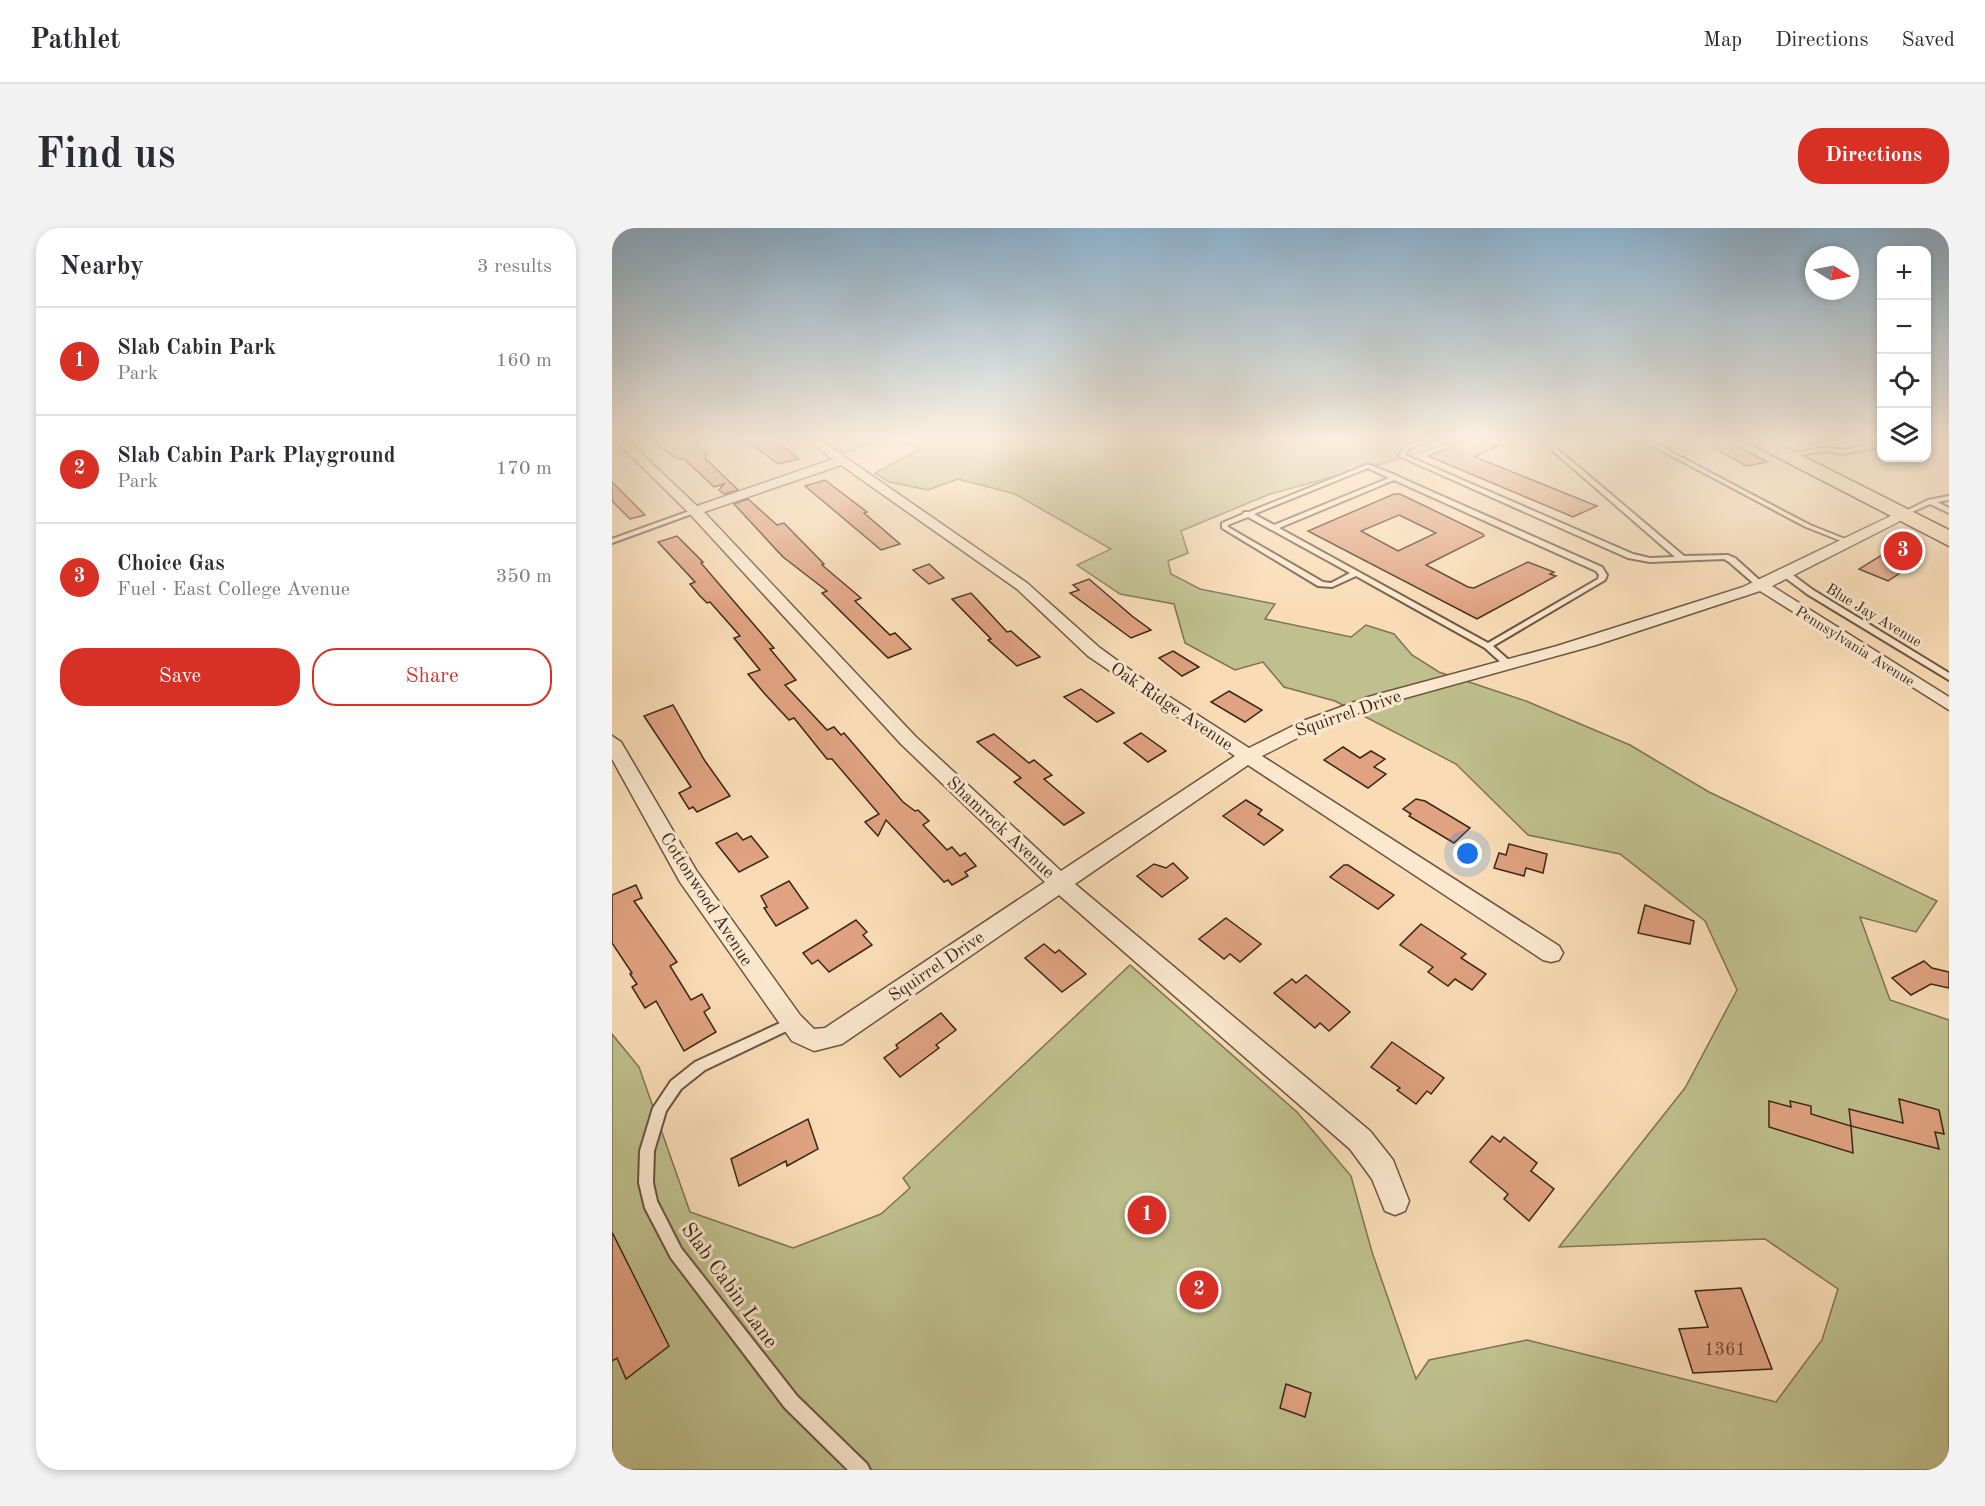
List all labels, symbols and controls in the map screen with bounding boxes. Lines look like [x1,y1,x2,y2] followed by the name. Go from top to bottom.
[30,27,121,55] text: Pathlet
[1703,30,1742,51] text: Map
[1775,30,1869,51] text: Directions
[1902,30,1955,51] text: Saved
[1798,128,1949,184] button: Directions
[36,135,175,177] text: Find us
[1805,246,1859,300] north arrow
[1877,246,1931,462] map controls
[1877,246,1931,300] button: +
[60,254,144,280] text: Nearby
[477,257,552,277] text: 3 results
[1877,300,1931,354] button: −
[117,337,276,359] text: Slab Cabin Park
[74,351,85,371] text: 1
[496,351,552,371] text: 160 m
[1877,354,1931,408] button: locate
[117,364,158,384] text: Park
[1877,408,1931,462] button: layers
[117,445,396,467] text: Slab Cabin Park Playground
[74,459,85,479] text: 2
[496,459,552,479] text: 170 m
[117,472,158,492] text: Park
[1884,528,1922,574] pin: 3
[117,553,225,575] text: Choice Gas
[74,567,85,587] text: 3
[496,567,552,587] text: 350 m
[117,580,350,600] text: Fuel · East College Avenue
[1823,582,1924,651] street label: Blue Jay Avenue
[1792,605,1916,690] street label: Pennsylvania Avenue
[60,648,300,706] button: Save
[312,648,552,706] button: Share
[1107,659,1236,754] street label: Oak Ridge Avenue
[1293,687,1404,740] street label: Squirrel Drive
[943,773,1058,882] street label: Shamrock Avenue
[656,830,756,969] street label: Cottonwood Avenue
[1453,839,1482,868] your location
[886,928,988,1005] street label: Squirrel Drive
[1128,1192,1166,1238] pin: 1
[676,1219,781,1352] street label: Slab Cabin Lane
[1180,1268,1218,1312] pin: 2
[1704,1341,1746,1359] house number: 1361

